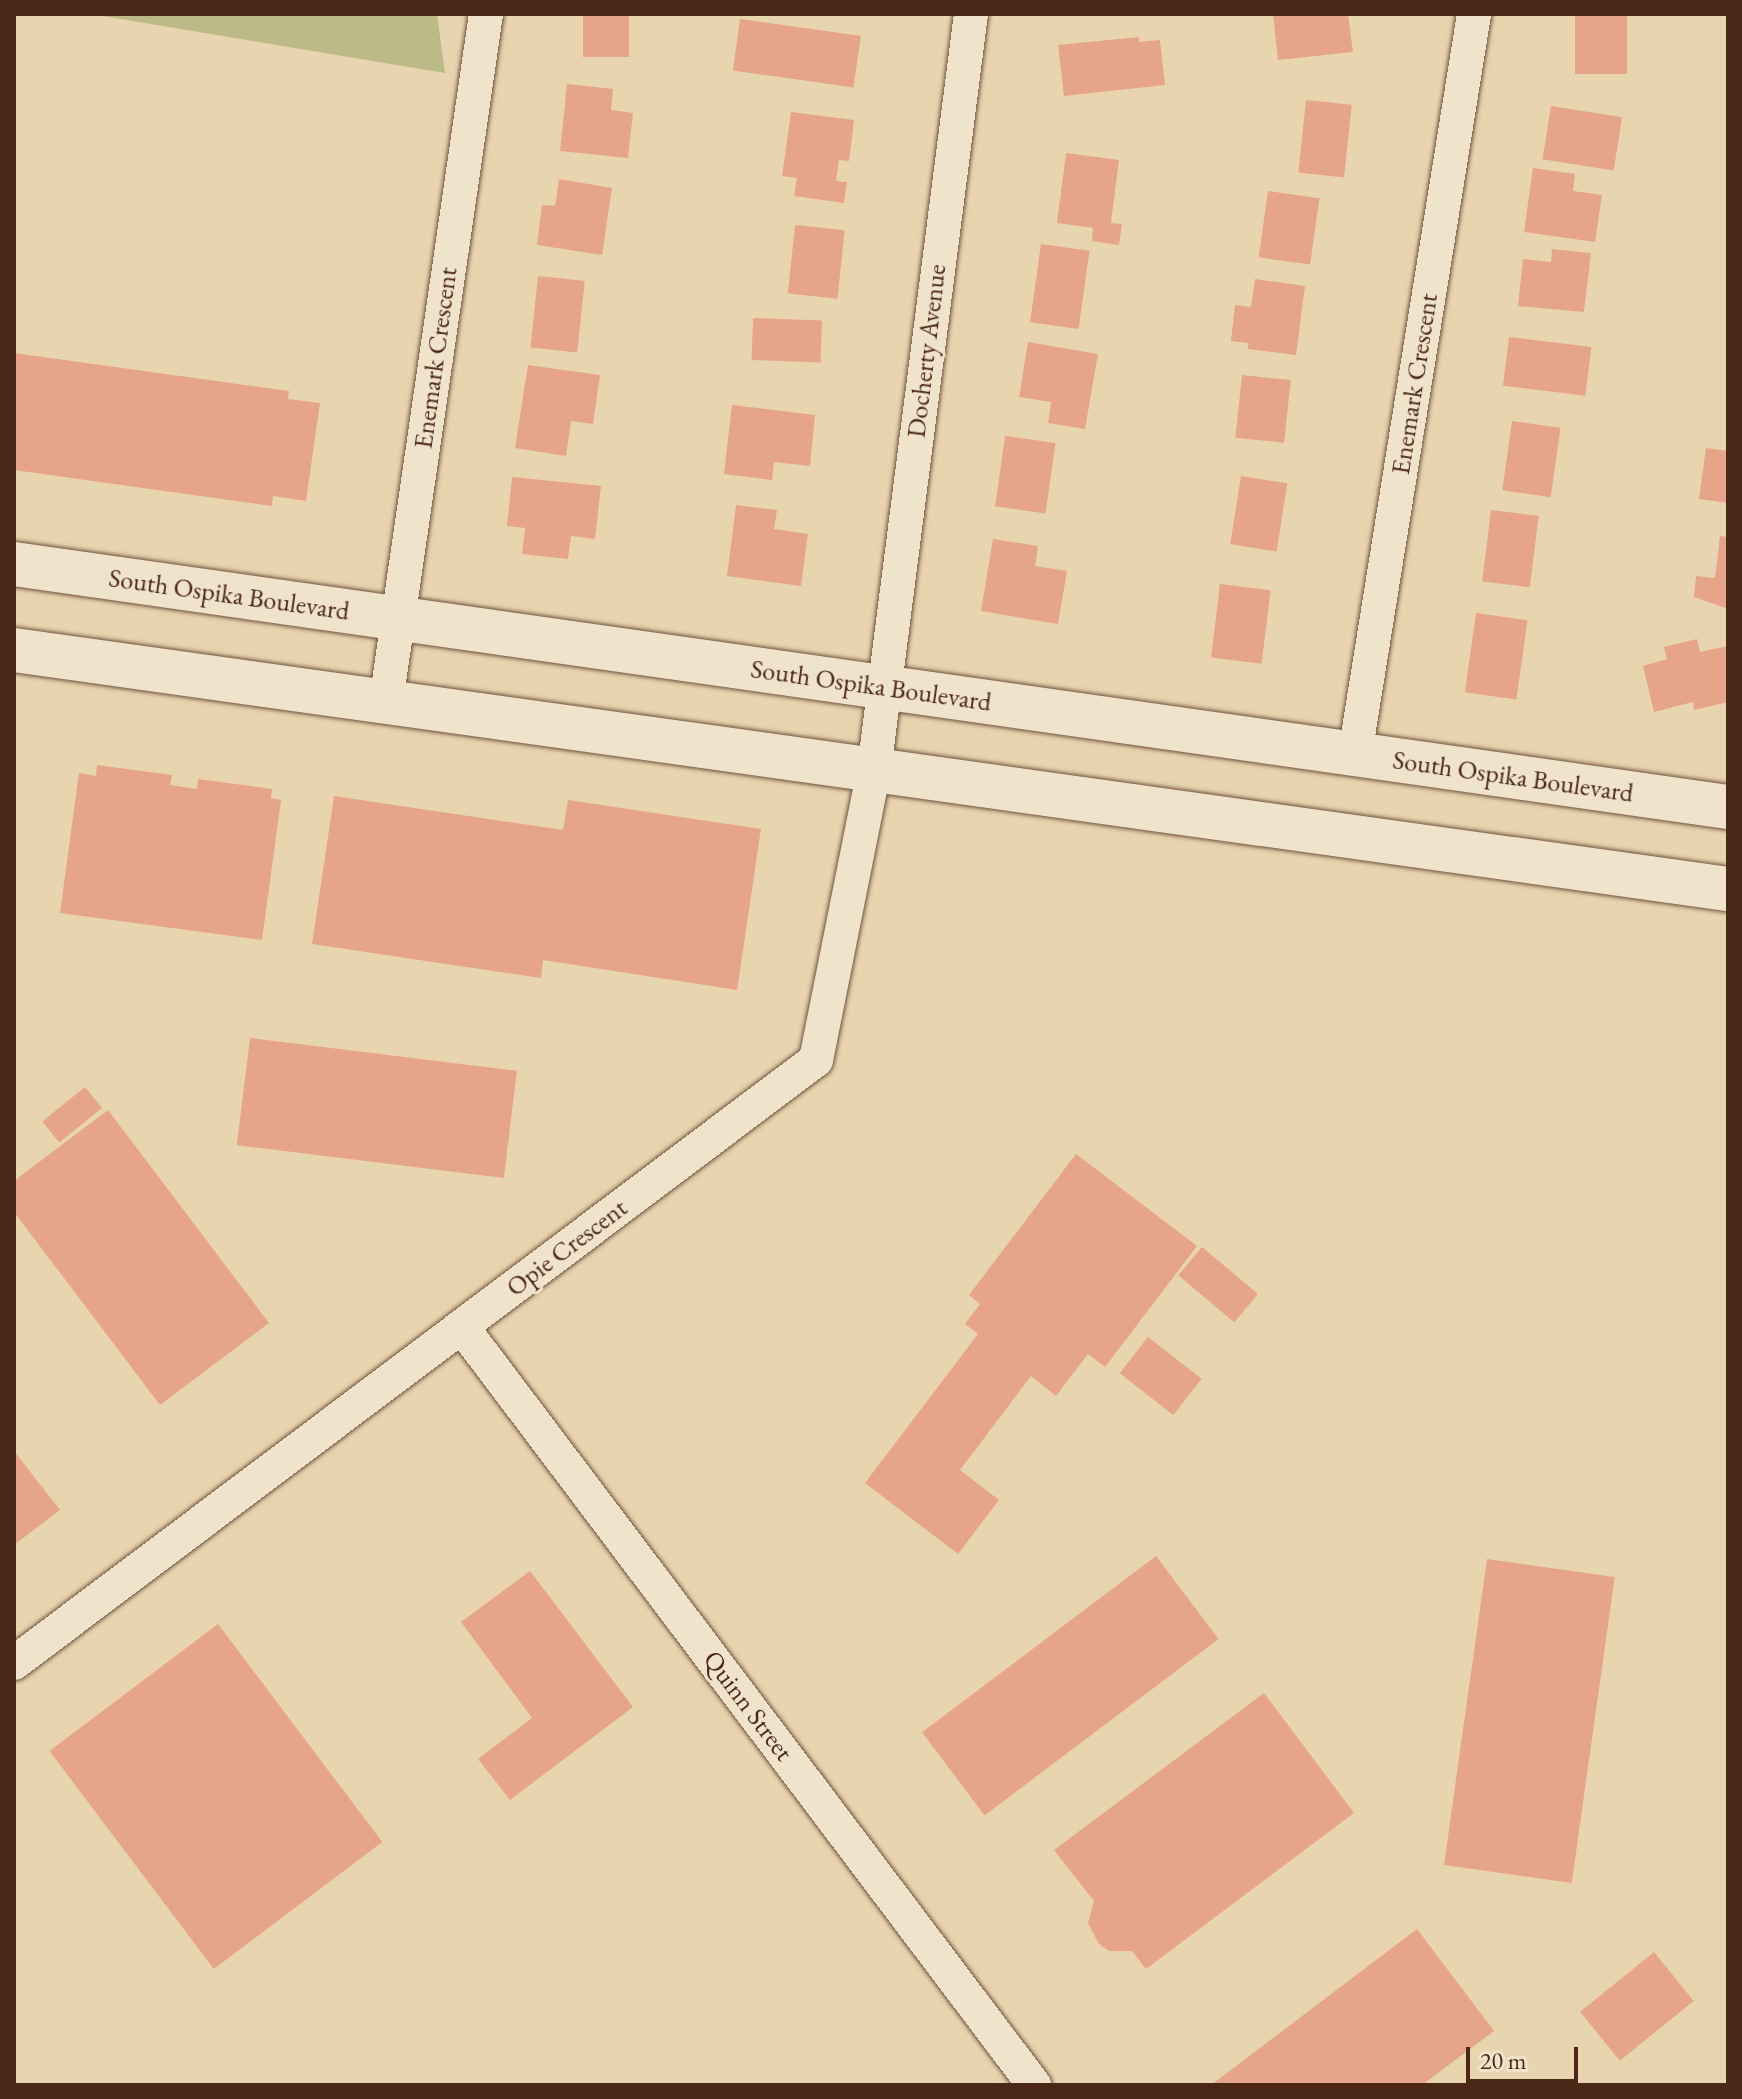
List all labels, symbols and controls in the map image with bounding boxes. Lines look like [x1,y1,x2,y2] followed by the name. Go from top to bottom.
[901,262,953,440] street label: Docherty Avenue
[408,265,464,451] street label: Enemark Crescent
[1385,291,1445,477] street label: Enemark Crescent
[107,563,351,627] street label: South Ospika Boulevard
[749,654,993,718] street label: South Ospika Boulevard
[1391,745,1635,809] street label: South Ospika Boulevard
[501,1193,633,1303] street label: Opie Crescent
[697,1645,799,1767] street label: Quinn Street
[1470,2031,1582,2081] scale bar
[1480,2045,1527,2076] text: 20 m

